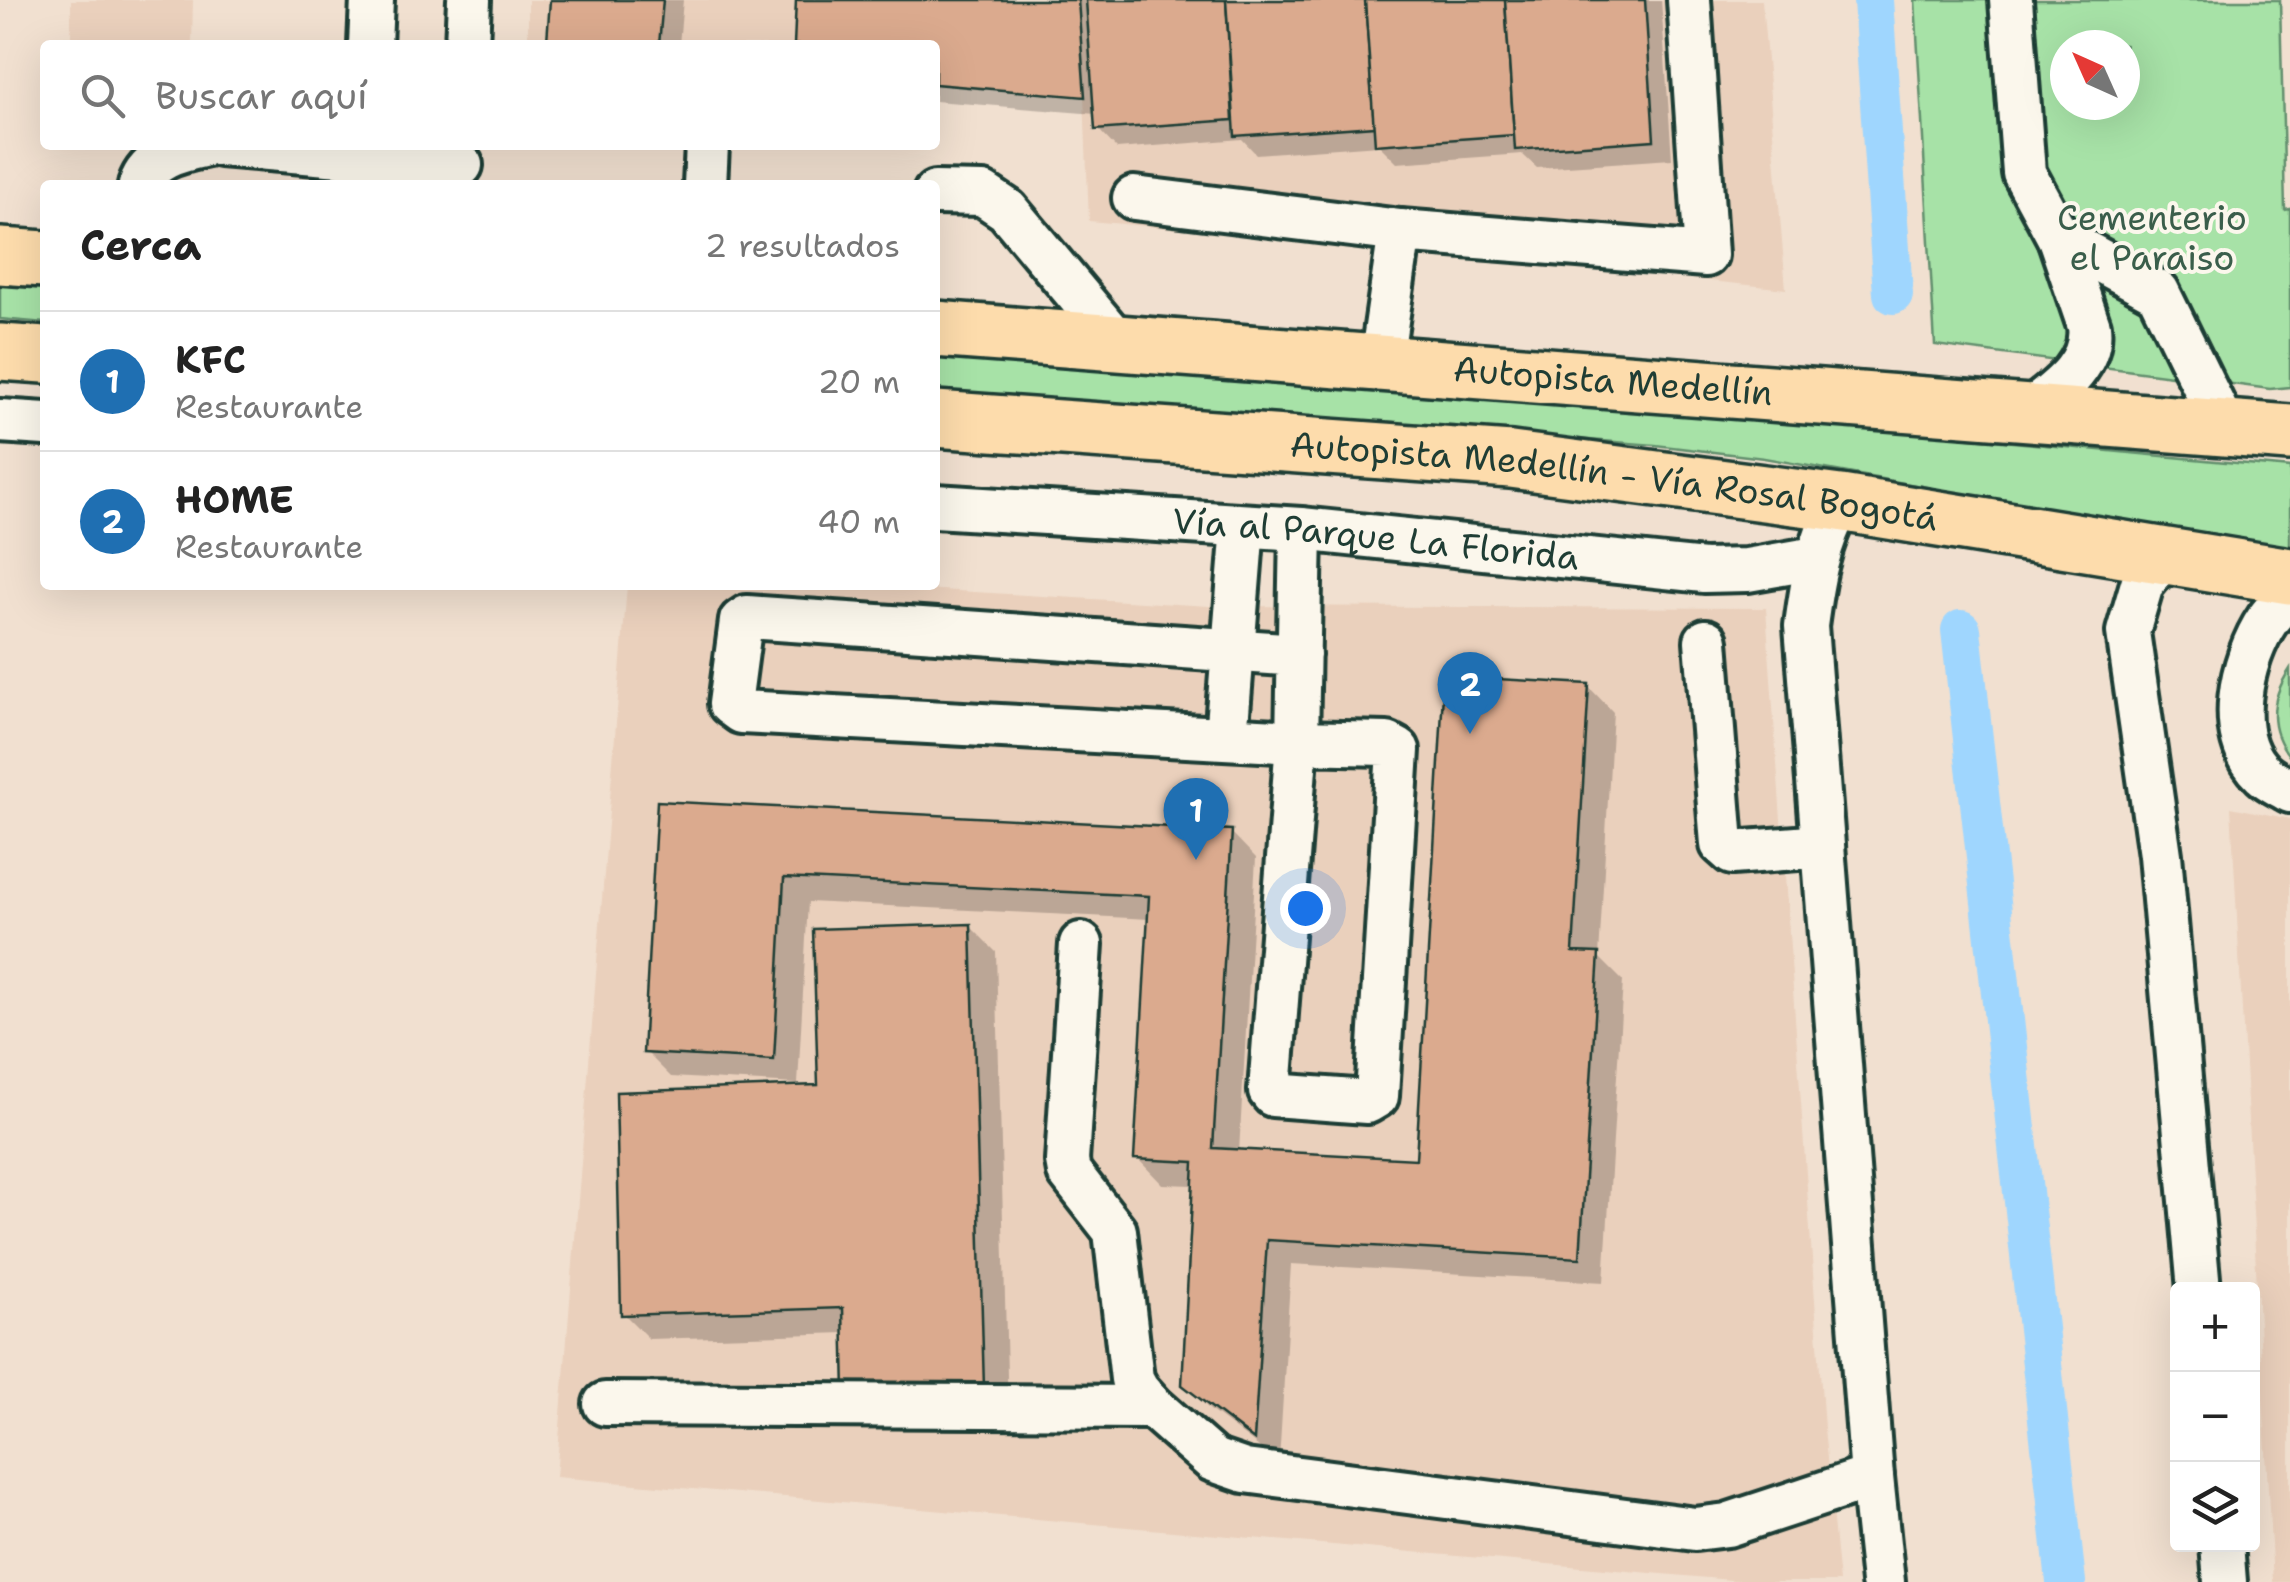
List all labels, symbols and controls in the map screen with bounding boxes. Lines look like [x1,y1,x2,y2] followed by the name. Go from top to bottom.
[2050,30,2140,120] north arrow
[40,40,940,150] search box
[75,68,130,123] icon: search
[155,70,368,121] text: Buscar aquí
[2057,194,2247,281] park label: Cementerio el Paraiso
[80,217,201,273] text: Cerca
[705,224,900,267] text: 2 resultados
[175,334,246,385] text: KFC
[1452,345,1774,416] street label: Autopista Medellín
[105,360,120,403] text: 1
[818,360,900,403] text: 20 m
[175,385,363,428] text: Restaurante
[1288,420,1942,542] street label: Autopista Medellín - Vía Rosal Bogotá
[175,474,294,525] text: HOME
[1171,497,1582,581] street label: Vía al Parque La Florida
[101,500,124,543] text: 2
[817,500,900,543] text: 40 m
[175,525,363,568] text: Restaurante
[1438,652,1502,734] pin: 2
[1164,778,1228,860] pin: 1
[1280,883,1331,934] your location
[2170,1282,2260,1552] map controls
[2170,1282,2260,1372] button: +
[2170,1372,2260,1462] button: −
[2170,1462,2260,1552] button: layers

